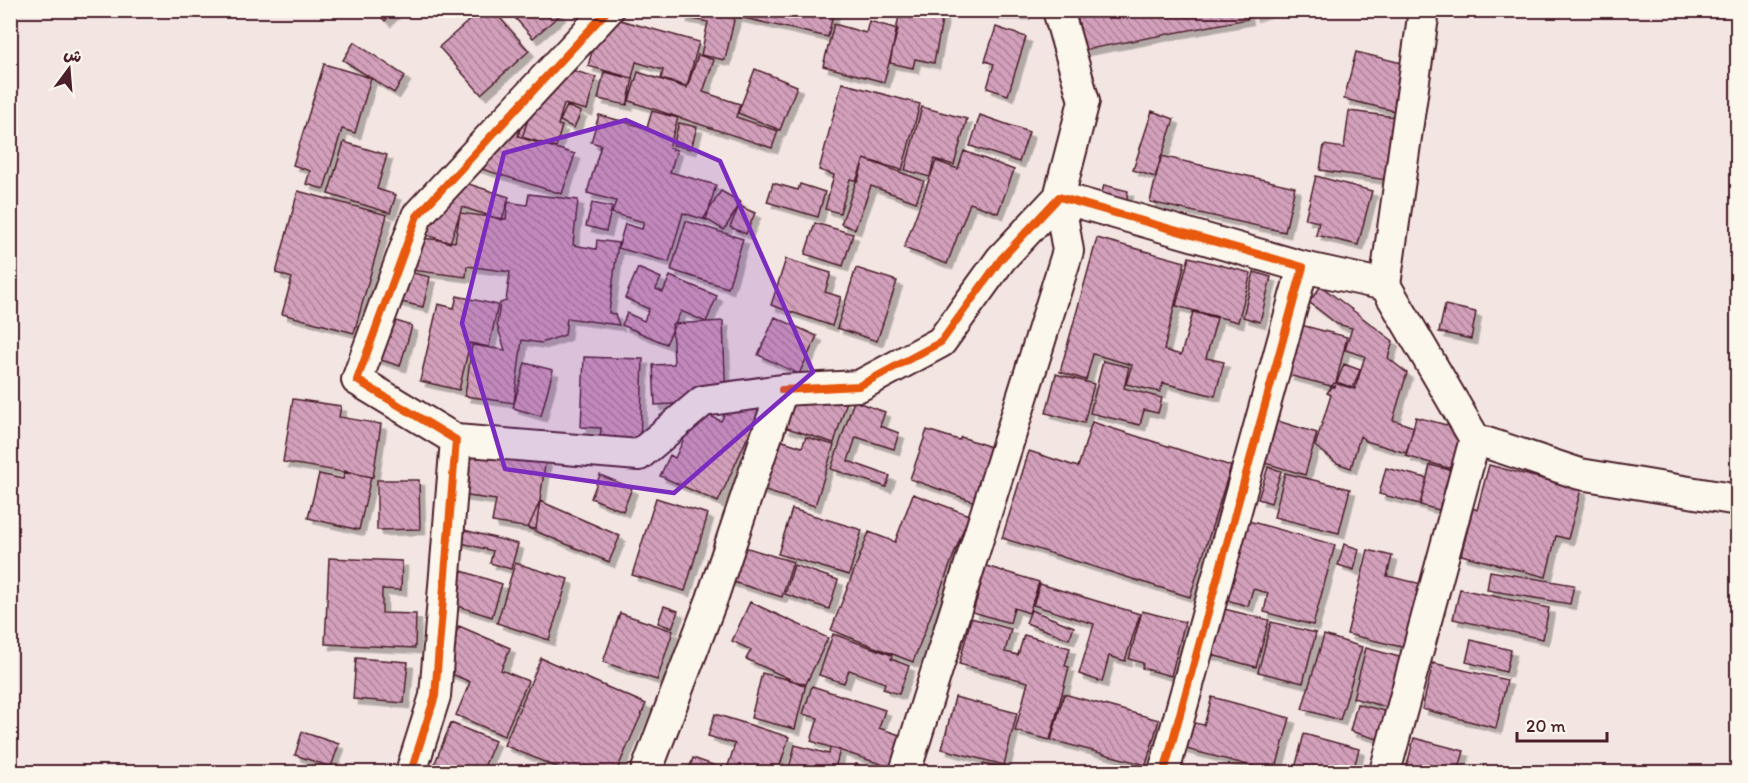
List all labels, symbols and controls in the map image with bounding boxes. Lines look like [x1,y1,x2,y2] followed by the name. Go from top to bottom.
[39,39,99,99] north arrow
[62,44,84,67] text: ش
[1517,705,1607,743] scale bar
[1526,715,1566,737] text: 20 m

